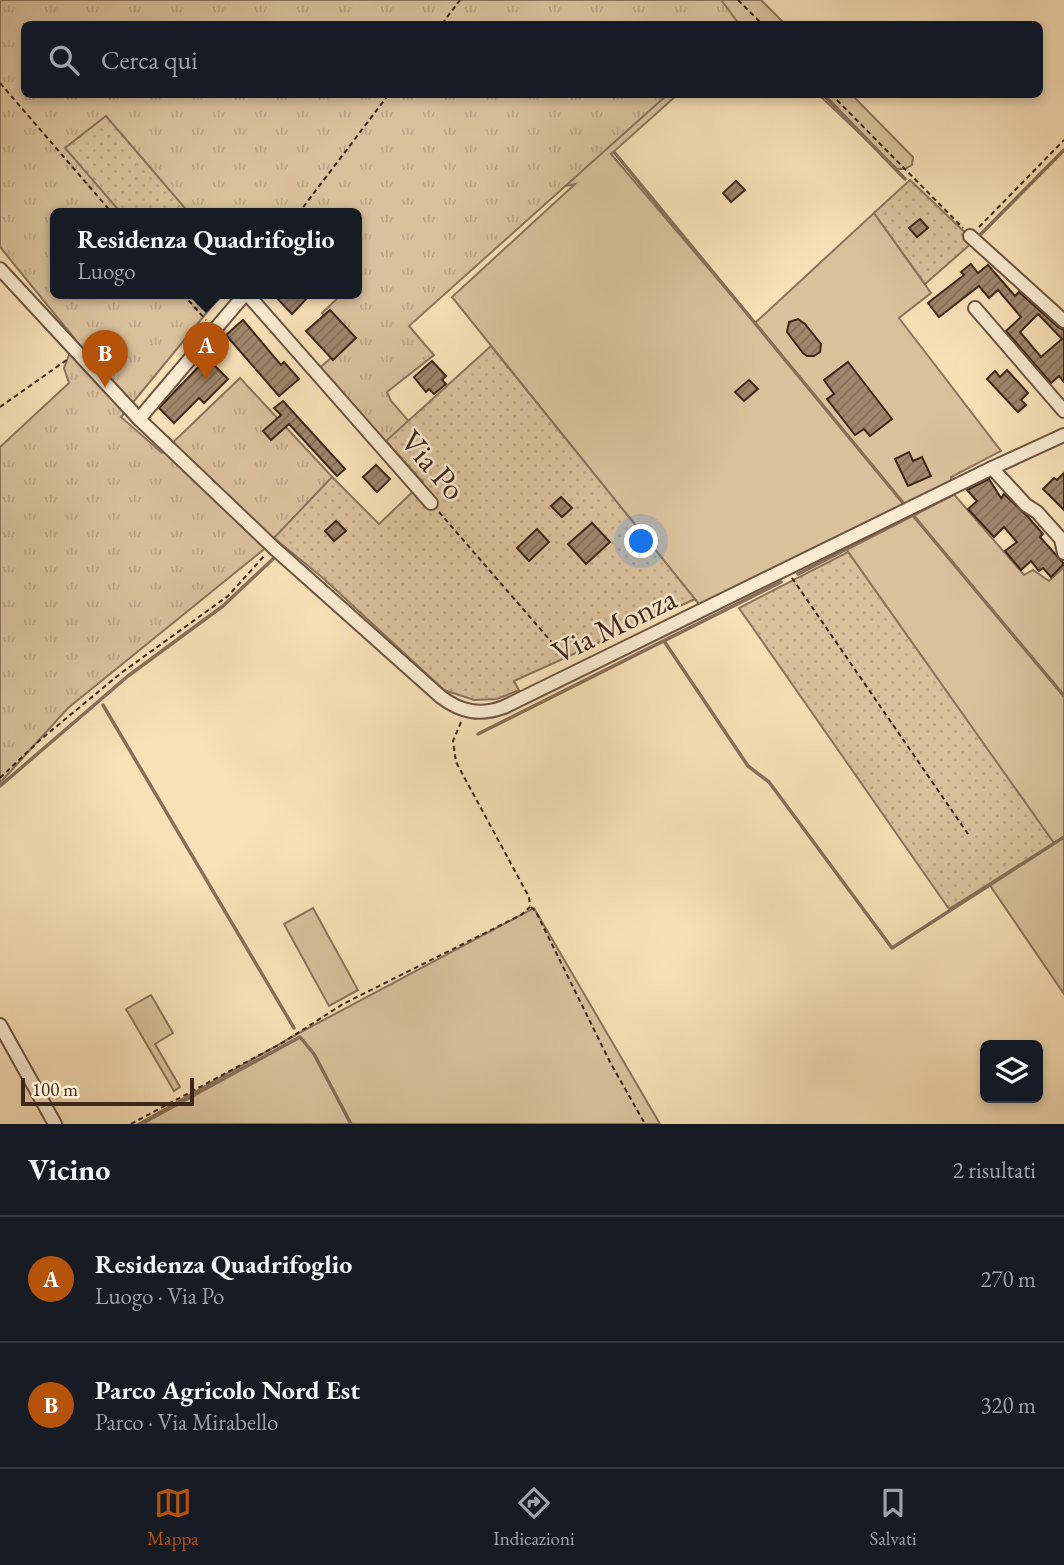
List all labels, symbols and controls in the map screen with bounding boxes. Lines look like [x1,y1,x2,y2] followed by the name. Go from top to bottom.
[21,21,1043,98] search box
[45,41,83,79] icon: search
[101,43,198,77] text: Cerca qui
[50,208,362,299] popup
[77,222,335,256] text: Residenza Quadrifoglio
[77,256,136,286] text: Luogo
[183,322,229,380] pin: A
[82,330,128,388] pin: B
[391,421,475,509] street label: Via Po
[624,524,658,558] your location
[545,577,683,673] street label: Via Monza
[980,1040,1043,1103] map controls
[980,1040,1043,1103] button: layers
[21,1075,194,1107] scale bar
[32,1077,78,1102] text: 100 m
[28,1150,110,1189] text: Vicino
[953,1155,1036,1185] text: 2 risultati
[95,1247,352,1281] text: Residenza Quadrifoglio
[43,1264,59,1294] text: A
[980,1264,1036,1294] text: 270 m
[95,1281,224,1311] text: Luogo · Via Po
[95,1373,360,1407] text: Parco Agricolo Nord Est
[44,1390,58,1420] text: B
[980,1390,1036,1420] text: 320 m
[95,1407,278,1437] text: Parco · Via Mirabello
[147,1484,199,1551] tab: Mappa
[493,1484,575,1551] tab: Indicazioni
[869,1484,917,1551] tab: Salvati

